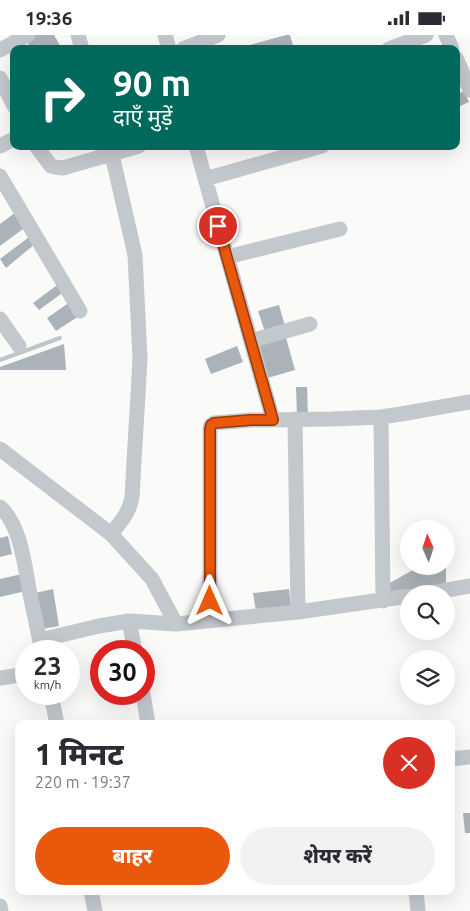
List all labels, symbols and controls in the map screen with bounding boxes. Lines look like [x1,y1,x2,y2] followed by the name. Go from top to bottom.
[25,7,73,29] text: 19:36
[113,63,191,103] text: 90 m
[30,65,95,130] icon: right
[113,104,173,129] text: दाएँ मुड़ें
[197,205,239,247] pin
[204,212,232,240] icon: arrive
[400,520,455,575] north arrow
[400,520,455,705] map controls
[183,574,235,626] position arrow
[400,585,455,640] button: search
[90,640,155,705] speed limit sign: 30
[400,650,455,705] button: layers
[33,652,62,680] text: 23
[34,678,61,691] text: km/h
[35,737,124,771] text: 1 मिनट
[383,737,435,789] button: close
[35,773,131,791] text: 220 m · 19:37
[35,827,230,885] button: बाहर
[240,827,435,885] button: शेयर करें

